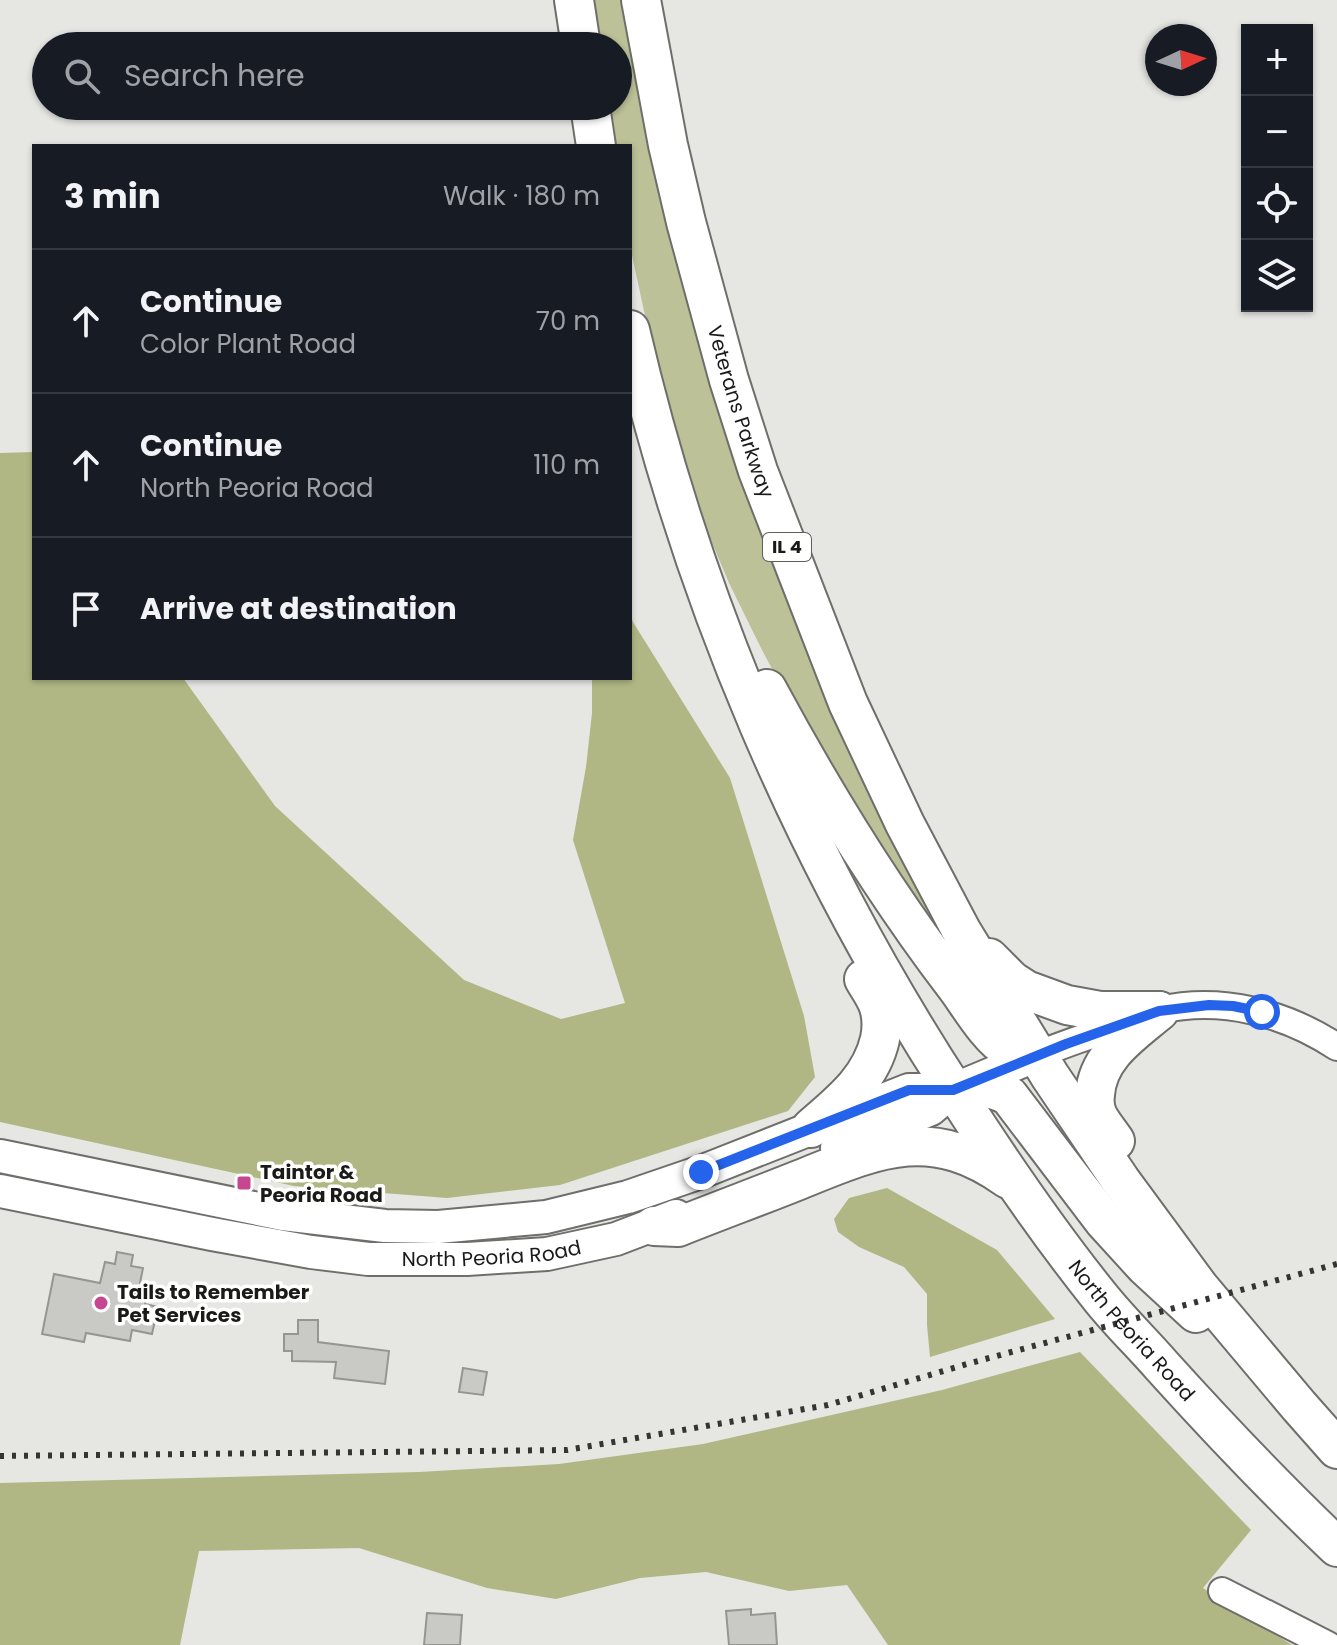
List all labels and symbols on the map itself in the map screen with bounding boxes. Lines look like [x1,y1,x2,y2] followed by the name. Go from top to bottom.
[1145,24,1217,96] north arrow
[701,322,781,502] street label: Veterans Parkway
[763,533,811,561] road number: IL 4
[1244,994,1280,1030] route start
[683,1154,719,1190] route end
[260,1158,383,1209] place label: Taintor & Peoria Road
[235,1174,253,1192] marker: Taintor & Peoria Road
[402,1233,584,1273] street label: North Peoria Road
[1062,1254,1201,1407] street label: North Peoria Road
[117,1278,310,1329] place label: Tails to Remember Pet Services
[92,1294,110,1312] marker: Tails to Remember Pet Services

